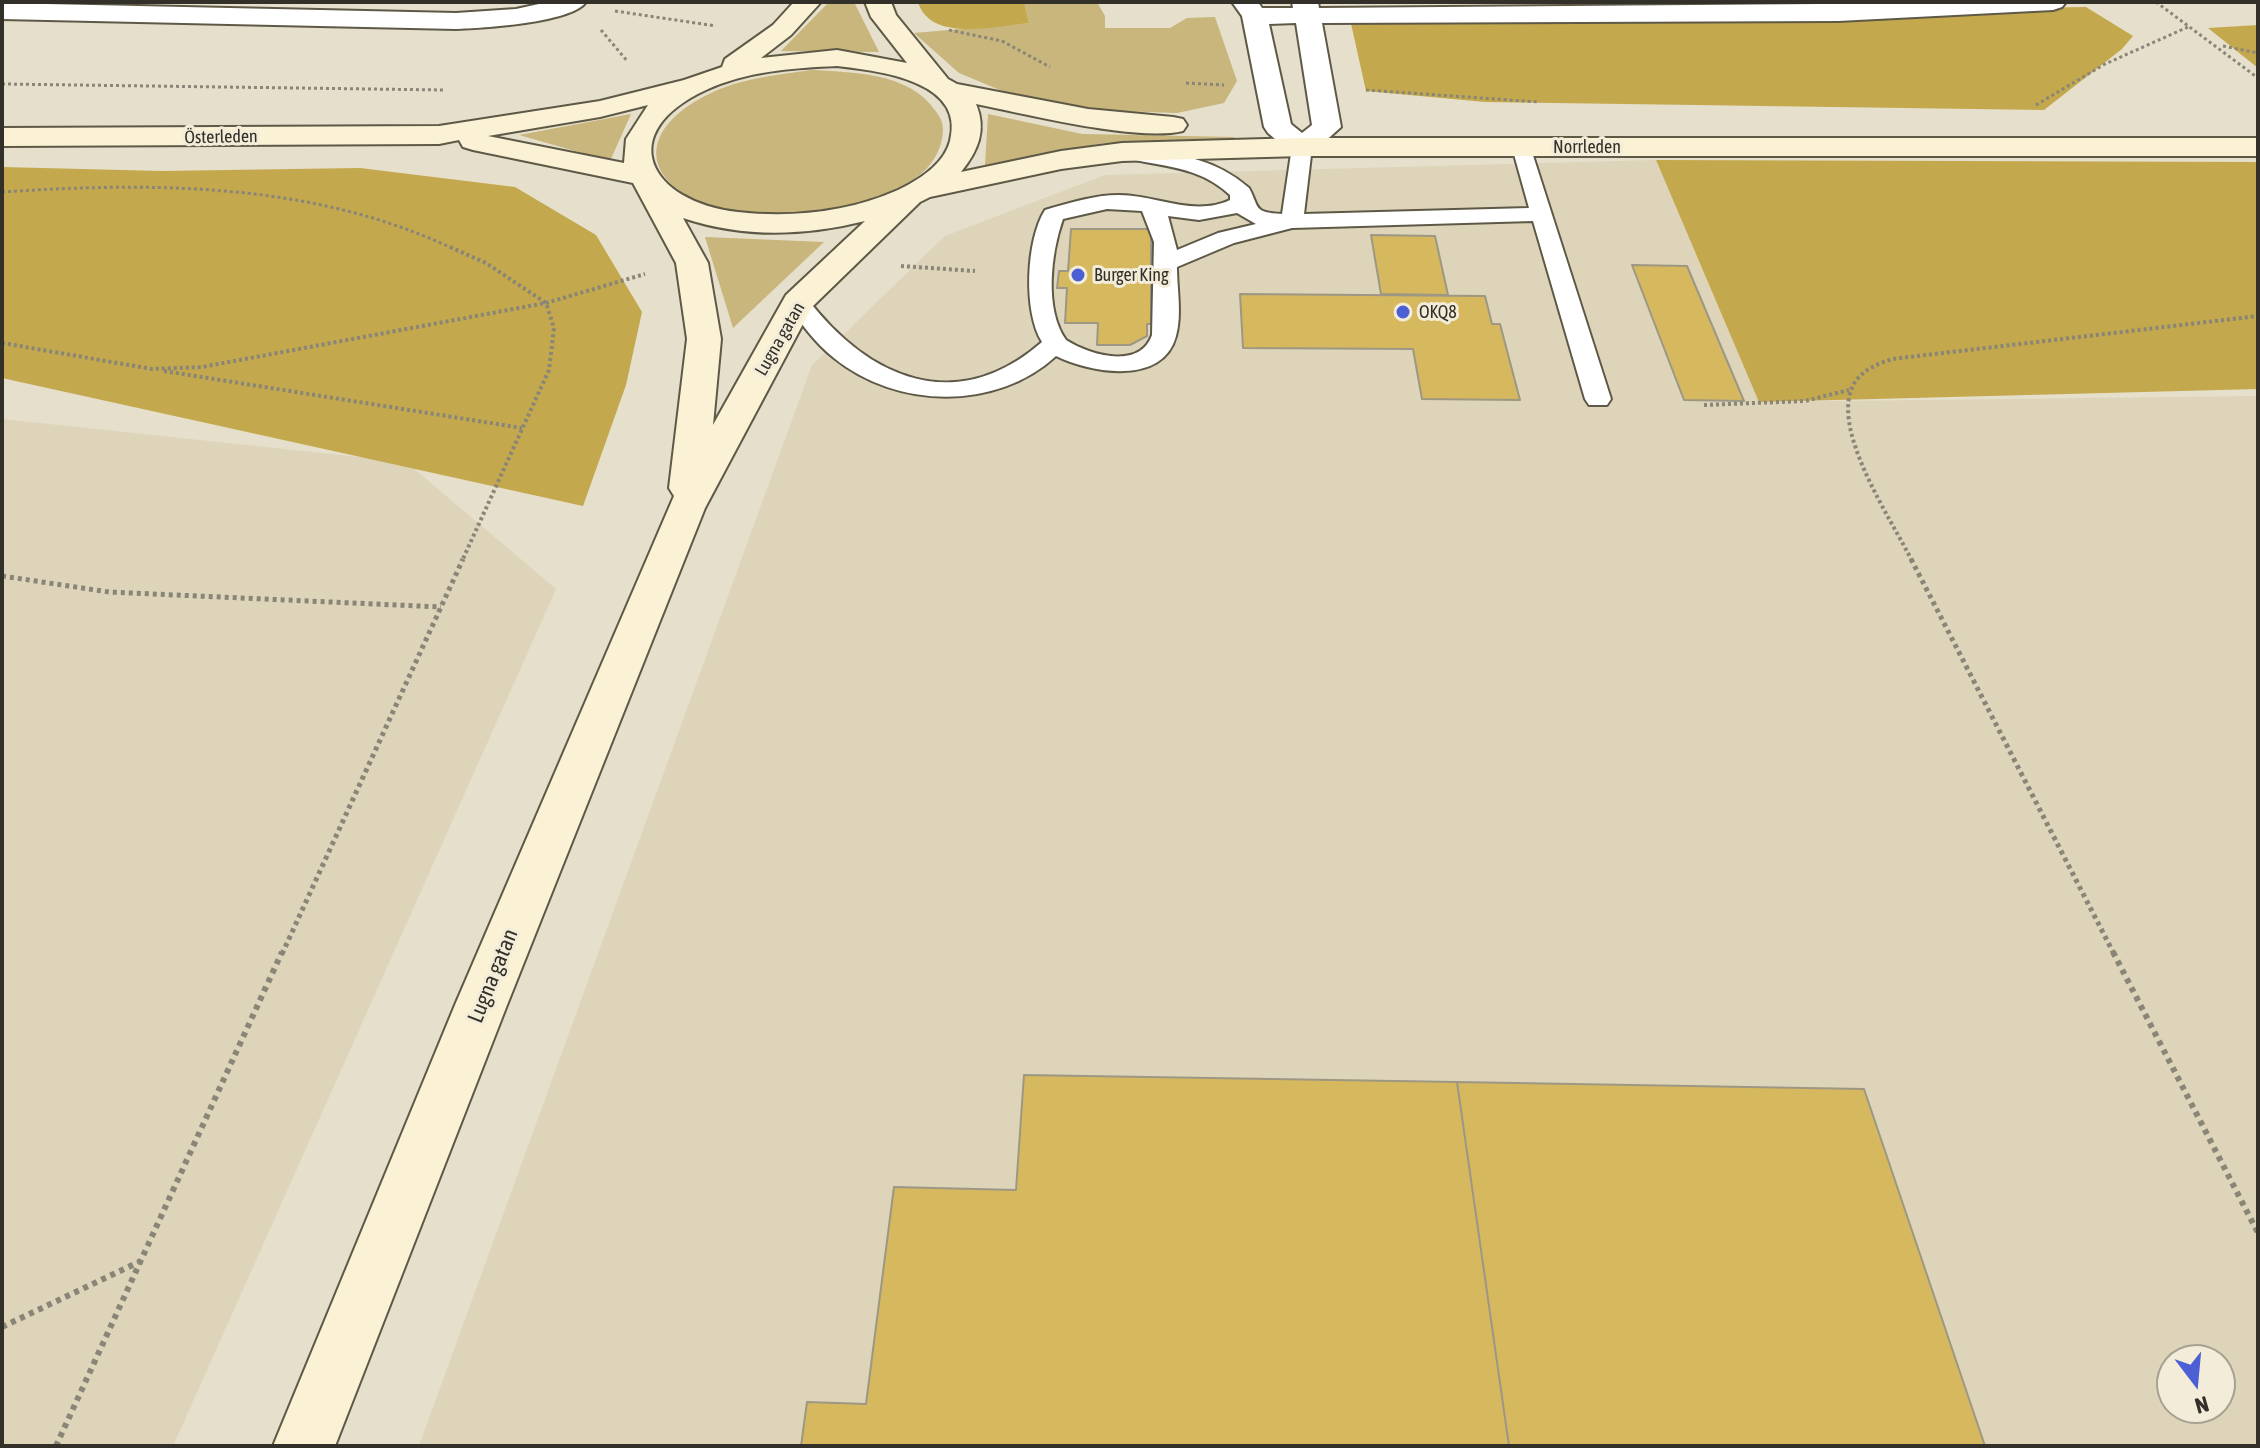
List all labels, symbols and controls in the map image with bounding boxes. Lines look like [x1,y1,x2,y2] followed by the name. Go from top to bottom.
[184,126,258,148] street label: Österleden
[1553,136,1621,158] street label: Norrleden
[1094,264,1169,286] place label: Burger King
[1069,266,1087,284] marker: Burger King
[750,299,810,379] street label: Lugna gatan
[1419,301,1457,323] place label: OKQ8
[1394,303,1412,321] marker: OKQ8
[462,925,524,1027] street label: Lugna gatan
[2156,1344,2236,1424] north arrow
[2192,1391,2212,1419] text: N

